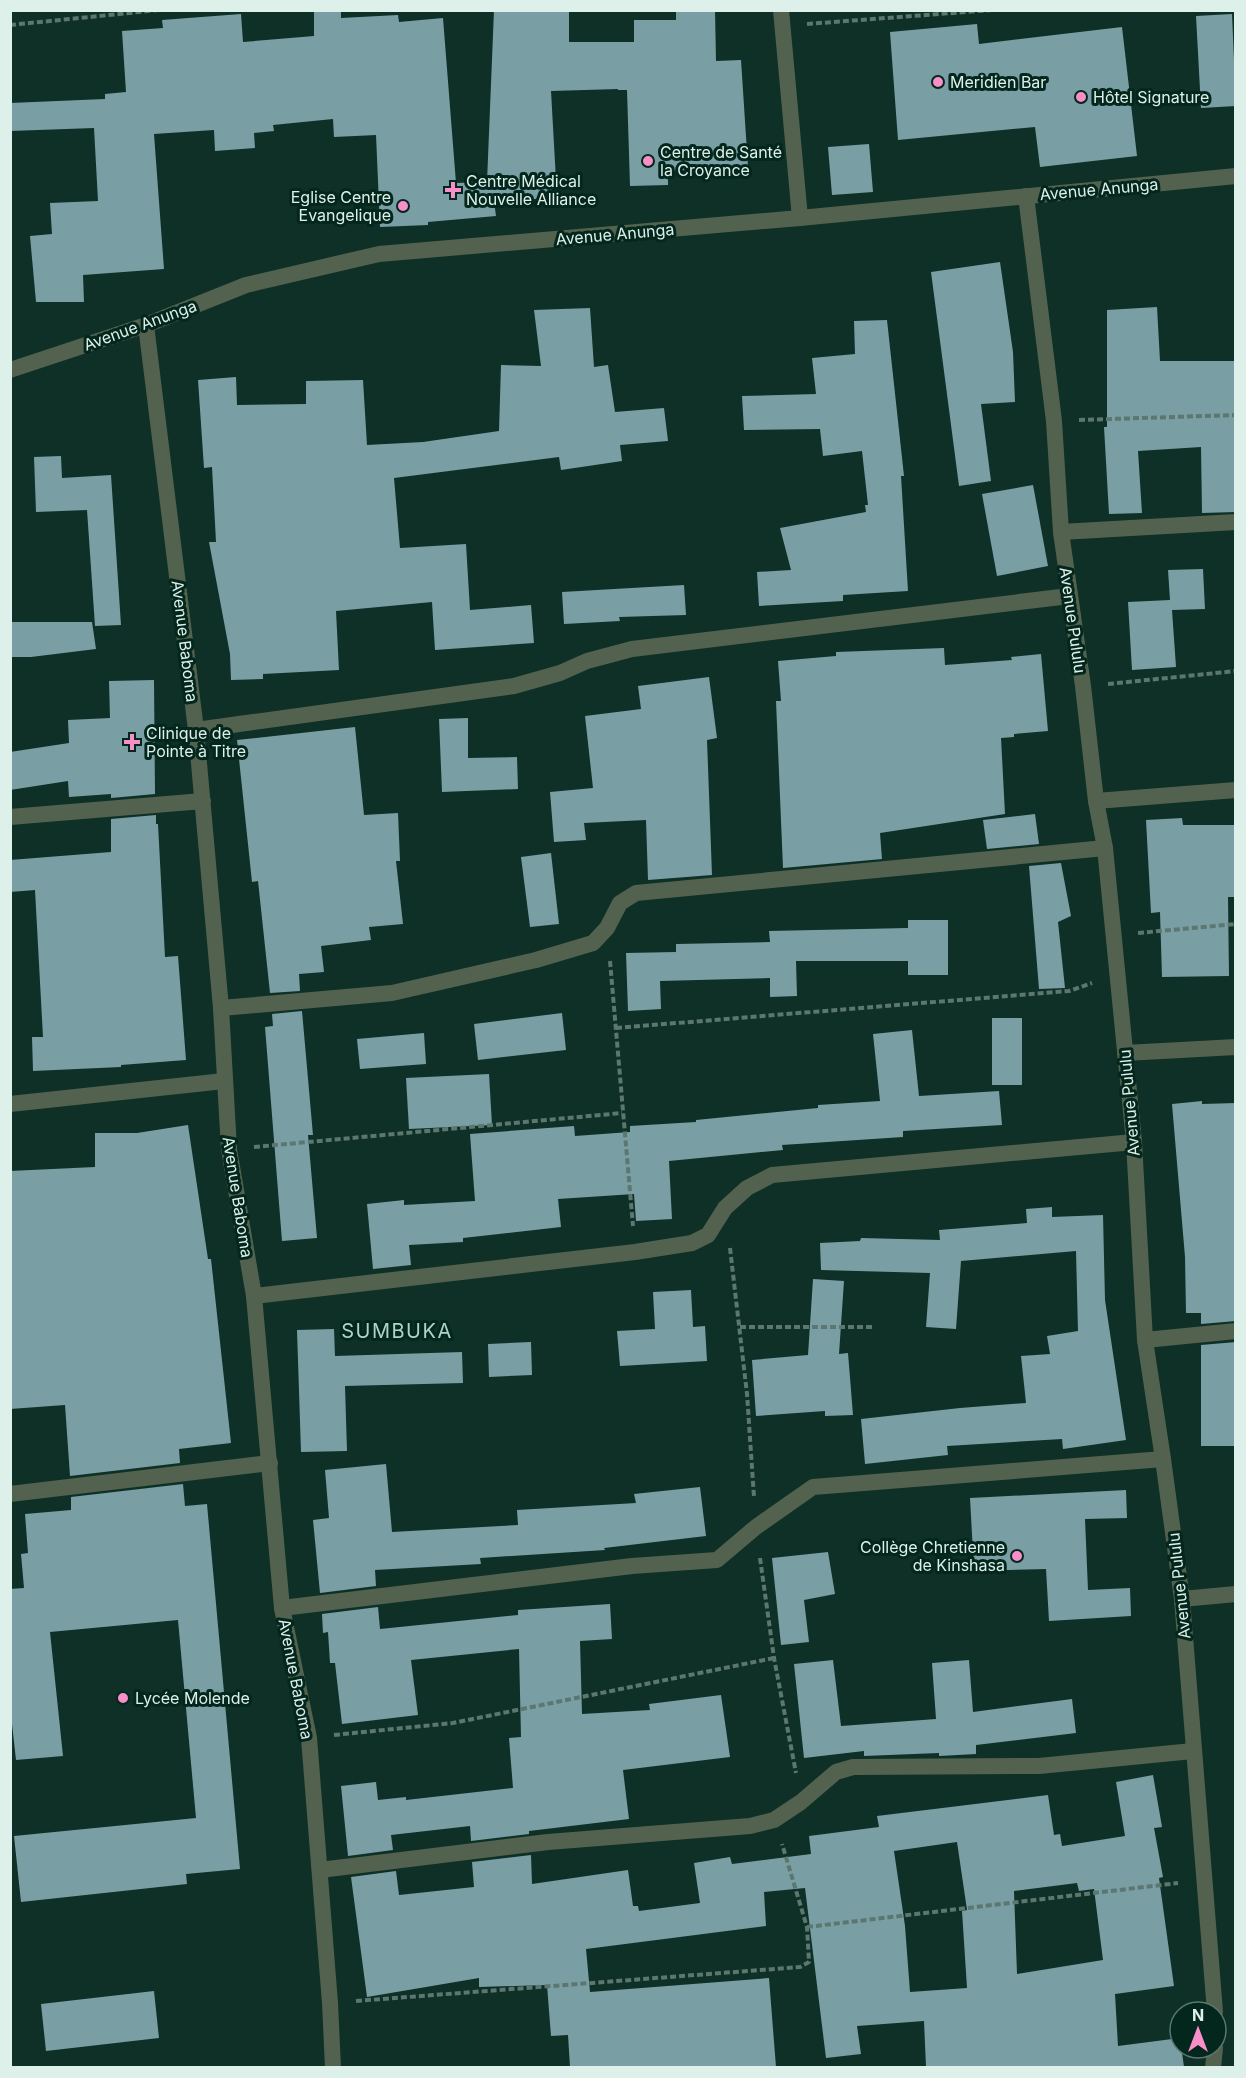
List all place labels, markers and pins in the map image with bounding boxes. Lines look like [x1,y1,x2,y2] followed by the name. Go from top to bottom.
[950,72,1046,92] place label: Meridien Bar
[931,75,945,89] marker: Meridien Bar
[1093,87,1209,107] place label: Hôtel Signature
[1074,90,1088,104] marker: Hôtel Signature
[660,142,782,180] place label: Centre de Santé la Croyance
[641,154,655,168] marker: Centre de Santé la Croyance
[466,171,596,209] place label: Centre Médical Nouvelle Alliance
[444,181,462,199] marker: Centre Médical Nouvelle Alliance
[291,187,391,225] place label: Eglise Centre Evangelique
[396,199,410,213] marker: Eglise Centre Evangelique
[146,723,246,761] place label: Clinique de Pointe à Titre
[123,733,141,751] marker: Clinique de Pointe à Titre
[860,1537,1005,1575] place label: Collège Chretienne de Kinshasa
[1010,1549,1024,1563] marker: Collège Chretienne de Kinshasa
[135,1688,250,1708] place label: Lycée Molende
[116,1691,130,1705] marker: Lycée Molende

